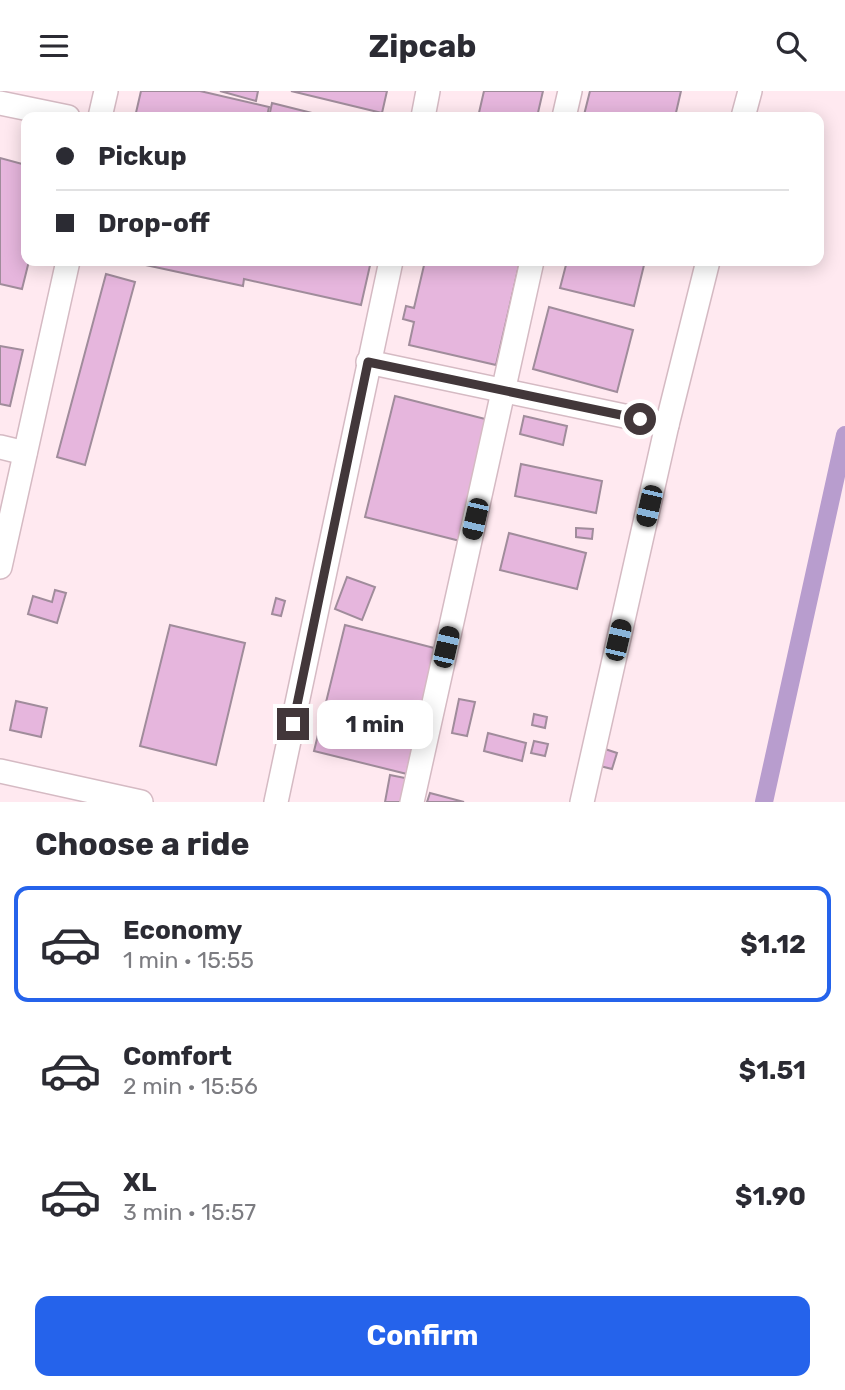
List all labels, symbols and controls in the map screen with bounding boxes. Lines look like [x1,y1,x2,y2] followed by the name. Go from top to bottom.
[35,27,73,65] icon: menu
[368,27,477,65] text: Zipcab
[772,27,810,65] icon: search
[98,141,187,172] text: Pickup
[98,208,210,239] text: Drop-off
[624,403,656,435] route start
[635,483,664,529] car
[461,496,490,542] car
[604,617,633,663] car
[432,624,461,670] car
[318,699,433,749] callout: 1 min
[277,708,309,740] route end
[346,710,404,738] text: 1 min
[35,825,249,863] text: Choose a ride
[39,913,102,976] icon: car
[123,915,242,946] text: Economy
[740,929,806,960] text: $1.12
[123,946,254,974] text: 1 min · 15:55
[39,1039,102,1102] icon: car
[123,1041,232,1072] text: Comfort
[739,1055,806,1086] text: $1.51
[123,1072,258,1100] text: 2 min · 15:56
[39,1165,102,1228] icon: car
[123,1167,156,1198] text: XL
[735,1181,806,1212] text: $1.90
[123,1198,256,1226] text: 3 min · 15:57
[35,1296,810,1376] button: Confirm

